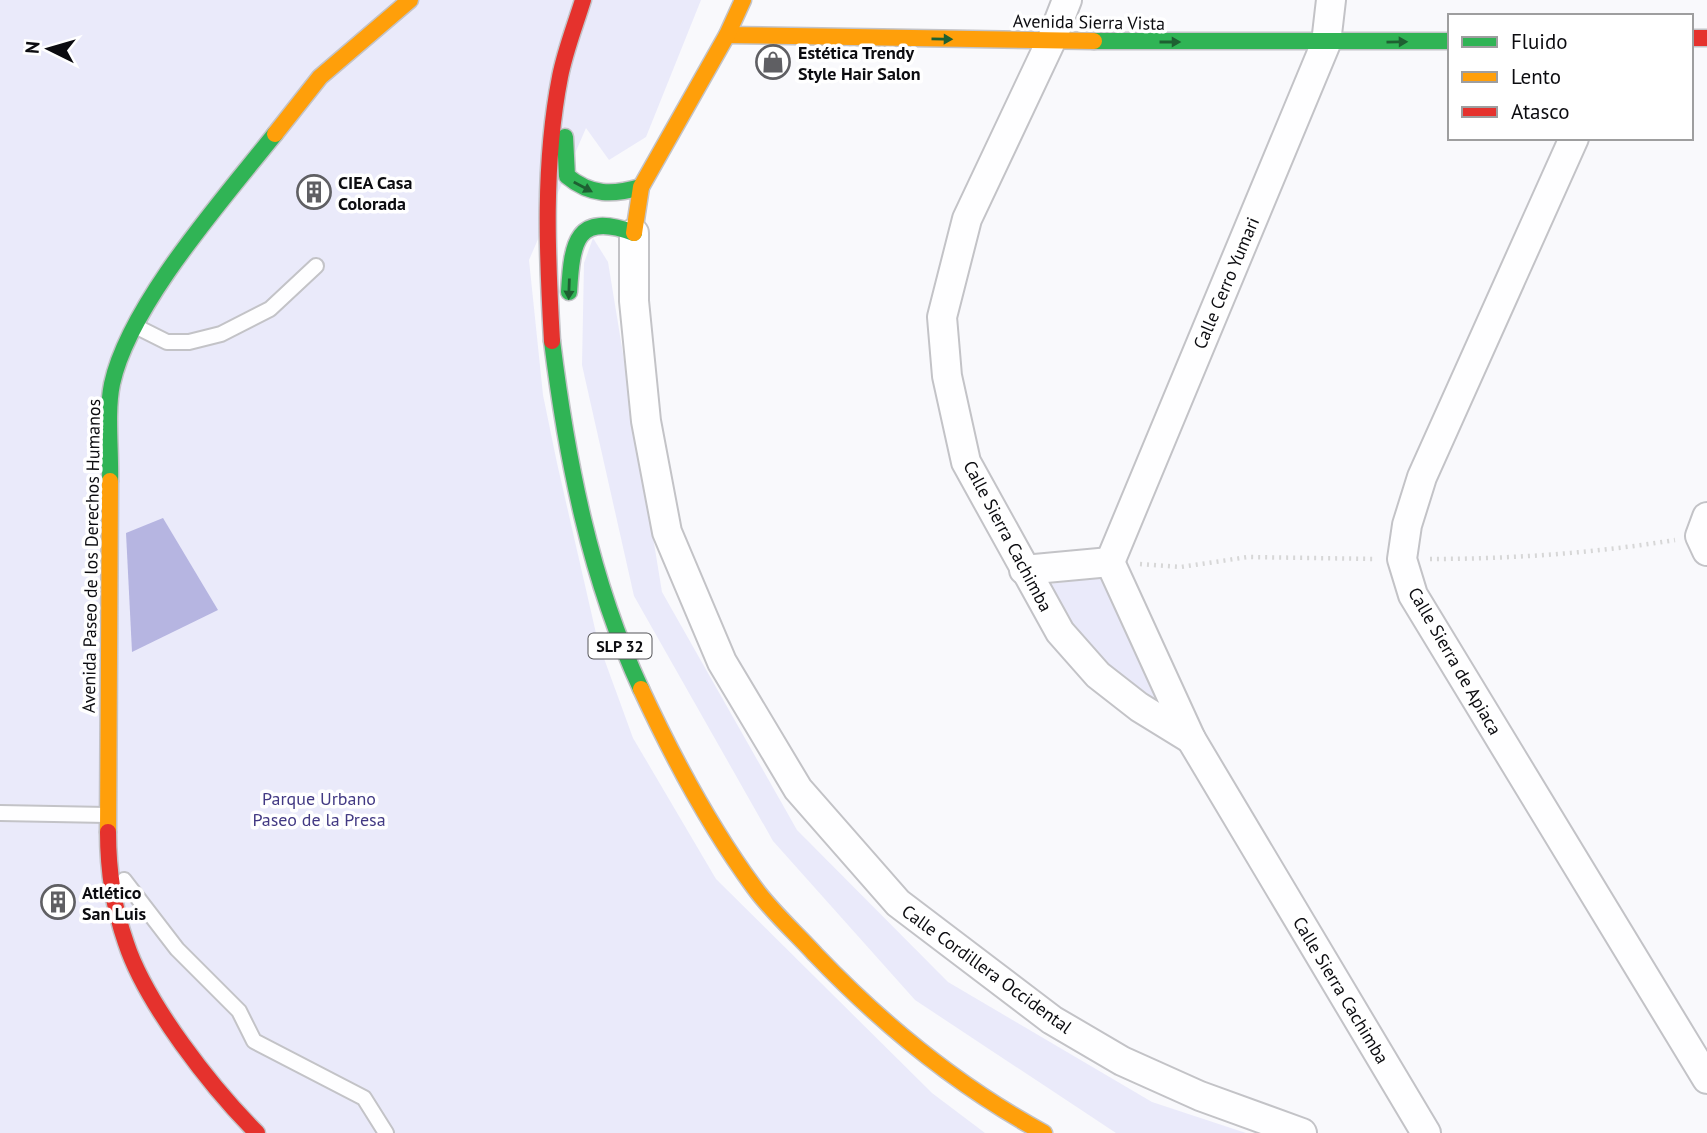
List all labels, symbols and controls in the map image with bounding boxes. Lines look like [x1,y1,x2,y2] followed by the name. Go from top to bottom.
[1013,9,1165,35] street label: Avenida Sierra Vista
[14,14,84,84] north arrow
[1448,14,1693,140] legend
[1511,28,1568,55] text: Fluido
[932,33,954,45] one-way arrow
[1159,36,1181,48] one-way arrow
[1386,36,1408,48] one-way arrow
[20,40,45,55] text: N
[798,41,921,85] place label: Estética Trendy Style Hair Salon
[754,43,792,81] shop icon: Estética Trendy Style Hair Salon
[1511,63,1561,90] text: Lento
[1511,98,1570,125] text: Atasco
[338,171,412,215] place label: CIEA Casa Colorada
[295,173,333,211] building icon: CIEA Casa Colorada
[573,181,593,193] one-way arrow
[1188,213,1264,353] street label: Calle Cerro Yumari
[564,278,575,300] one-way arrow
[77,399,105,713] street label: Avenida Paseo de los Derechos Humanos
[958,457,1058,615] street label: Calle Sierra Cachimba
[1403,583,1507,739] street label: Calle Sierra de Apiaca
[588,634,652,659] road number: SLP 32
[252,787,386,831] park label: Parque Urbano Paseo de la Presa
[82,881,147,925] place label: Atlético San Luis
[39,883,77,921] building icon: Atlético San Luis
[897,900,1077,1039] street label: Calle Cordillera Occidental
[1288,912,1394,1068] street label: Calle Sierra Cachimba

